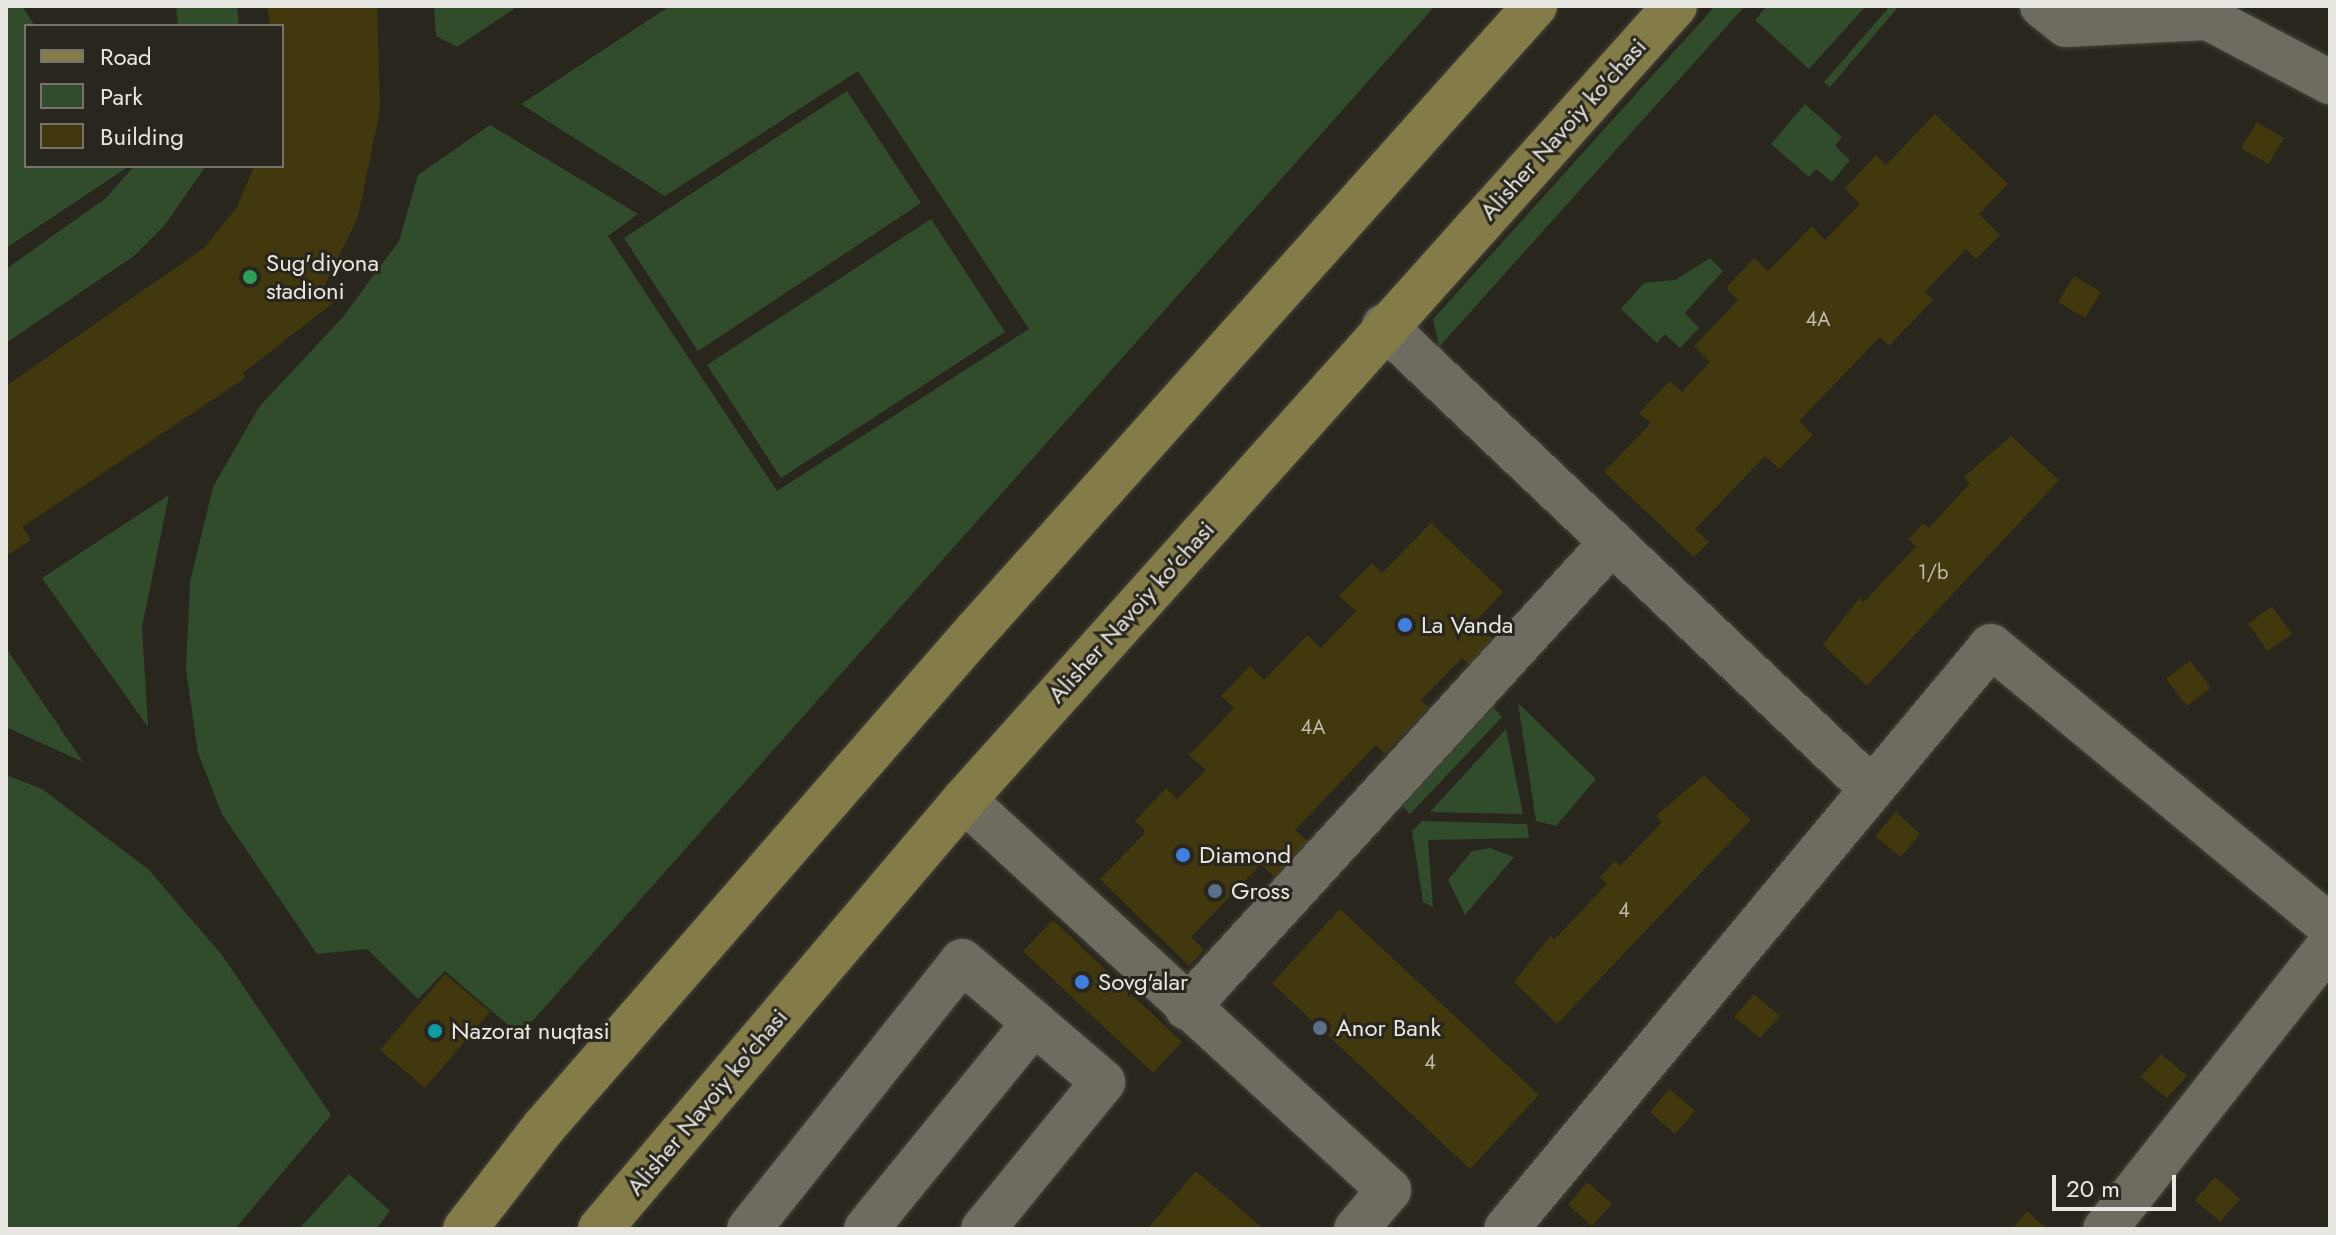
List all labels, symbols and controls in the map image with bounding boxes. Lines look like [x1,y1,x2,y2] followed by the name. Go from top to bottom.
[24,24,284,168] legend
[1474,32,1652,226] street label: Alisher Navoiy ko'chasi
[100,39,152,74] text: Road
[100,79,143,114] text: Park
[100,119,184,154] text: Building
[266,249,379,305] place label: Sug'diyona stadioni
[241,268,259,286] marker: Sug'diyona stadioni
[1806,307,1830,331] house number: 4A
[1042,515,1220,709] street label: Alisher Navoiy ko'chasi
[1918,560,1948,584] house number: 1/b
[1421,611,1513,639] place label: La Vanda
[1396,616,1414,634] marker: La Vanda
[1301,715,1325,739] house number: 4A
[1199,841,1291,869] place label: Diamond
[1174,846,1192,864] marker: Diamond
[1231,877,1290,905] place label: Gross
[1206,882,1224,900] marker: Gross
[1618,898,1630,922] house number: 4
[1098,968,1188,996] place label: Sovg'alar
[1073,973,1091,991] marker: Sovg'alar
[621,1003,793,1201] street label: Alisher Navoiy ko'chasi
[1336,1014,1441,1042] place label: Anor Bank
[451,1017,610,1045] place label: Nazorat nuqtasi
[1311,1019,1329,1037] marker: Anor Bank
[426,1022,444,1040] marker: Nazorat nuqtasi
[1424,1050,1436,1074] house number: 4
[2056,1159,2180,1209] scale bar
[2066,1171,2120,1206] text: 20 m

